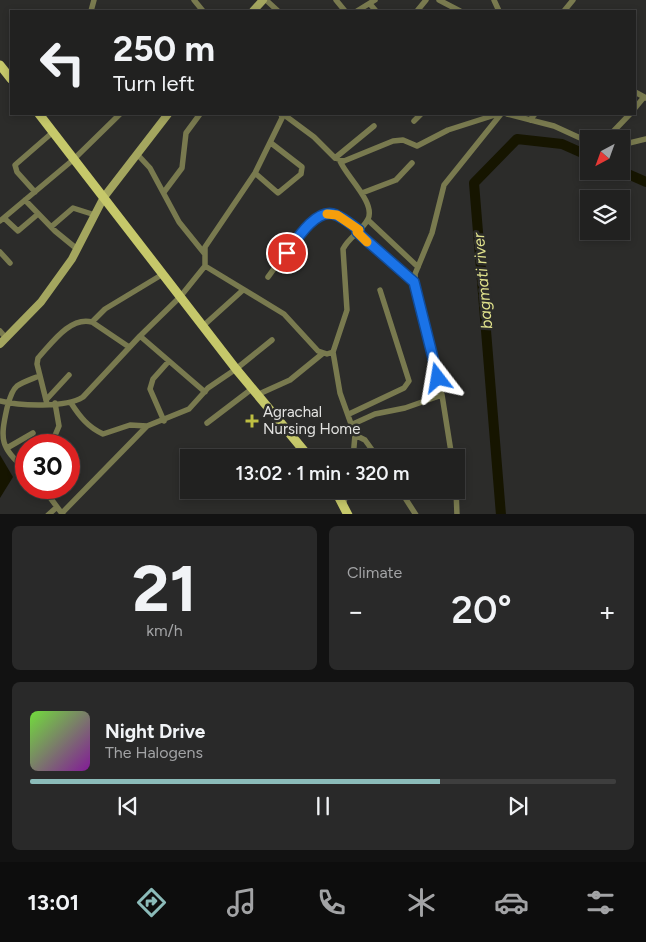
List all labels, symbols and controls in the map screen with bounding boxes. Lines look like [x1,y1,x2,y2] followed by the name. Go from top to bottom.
[113,28,215,70] text: 250 m
[30,30,95,95] icon: left
[113,70,195,97] text: Turn left
[580,130,630,180] north arrow
[580,130,630,240] map controls
[580,190,630,240] button: layers
[469,231,496,330] water label: bagmati river
[266,232,308,274] pin
[273,239,301,267] icon: arrive
[411,351,463,403] position arrow
[263,403,360,438] place label: Agrachal Nursing Home
[245,414,259,428] marker: Agrachal Nursing Home
[15,434,80,499] speed limit sign: 30
[235,462,410,485] text: 13:02 · 1 min · 320 m
[132,549,197,627] text: 21
[347,563,402,582] text: Climate
[451,587,512,633] text: 20°
[347,594,364,628] text: −
[599,594,616,628] text: +
[146,621,183,640] text: km/h
[105,720,205,743] text: Night Drive
[105,743,203,762] text: The Halogens
[114,792,142,820] icon: previous
[309,792,337,820] icon: pause
[504,792,532,820] icon: next
[134,885,169,920] icon: directions
[224,885,259,920] icon: music
[314,885,349,920] icon: phone
[404,885,439,920] icon: climate
[494,885,529,920] icon: car
[583,885,618,920] icon: filters
[27,889,79,916] text: 13:01

